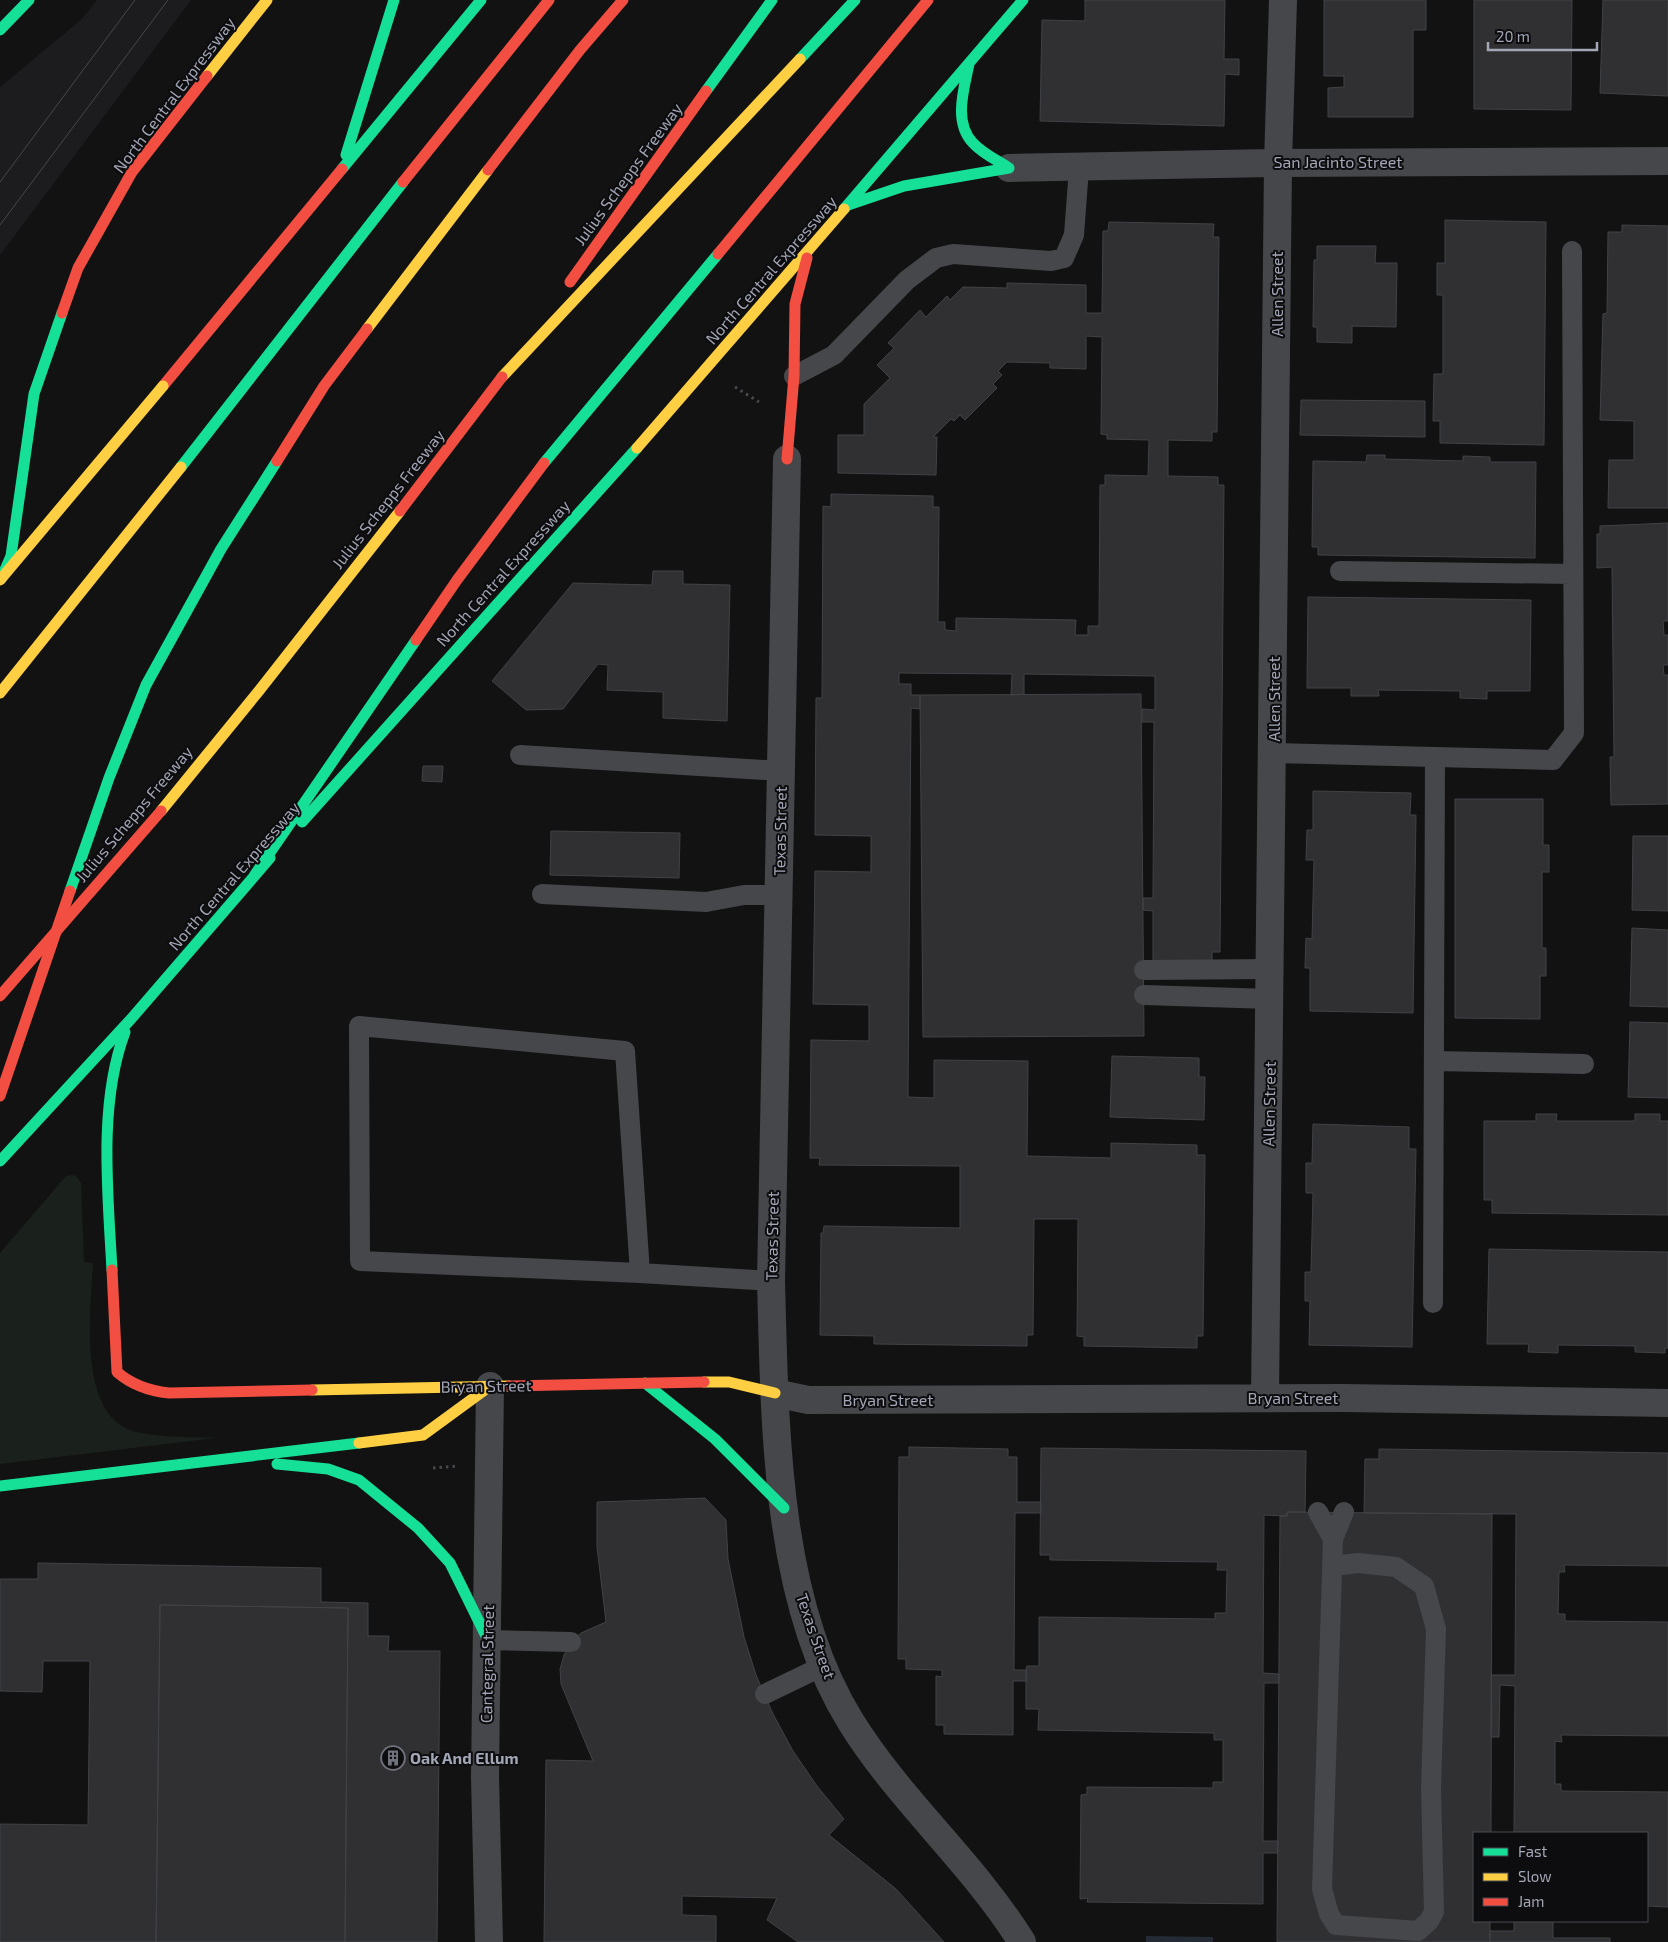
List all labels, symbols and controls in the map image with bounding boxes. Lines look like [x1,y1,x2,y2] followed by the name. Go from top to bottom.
[109,13,239,176] street label: North Central Expressway
[1488,20,1597,52] scale bar
[1496,27,1530,45] text: 20 m
[570,98,686,249] street label: Julius Schepps Freeway
[1274,152,1402,171] street label: San Jacinto Street
[701,191,840,348] street label: North Central Expressway
[1267,251,1286,337] street label: Allen Street
[327,425,448,572] street label: Julius Schepps Freeway
[432,495,574,650] street label: North Central Expressway
[1264,656,1283,742] street label: Allen Street
[71,742,196,885] street label: Julius Schepps Freeway
[769,786,790,876] street label: Texas Street
[164,797,303,954] street label: North Central Expressway
[1258,1061,1279,1147] street label: Allen Street
[761,1191,782,1281] street label: Texas Street
[440,1375,532,1396] street label: Bryan Street
[1248,1388,1338,1407] street label: Bryan Street
[843,1390,933,1409] street label: Bryan Street
[793,1590,840,1681] street label: Texas Street
[476,1605,497,1723] street label: Cantegral Street
[380,1745,406,1771] building icon: Oak And Ellum
[410,1748,518,1767] place label: Oak And Ellum
[1473,1832,1648,1922] legend
[1518,1842,1548,1860] text: Fast
[1518,1867,1552,1885] text: Slow
[1518,1892,1544,1910] text: Jam

